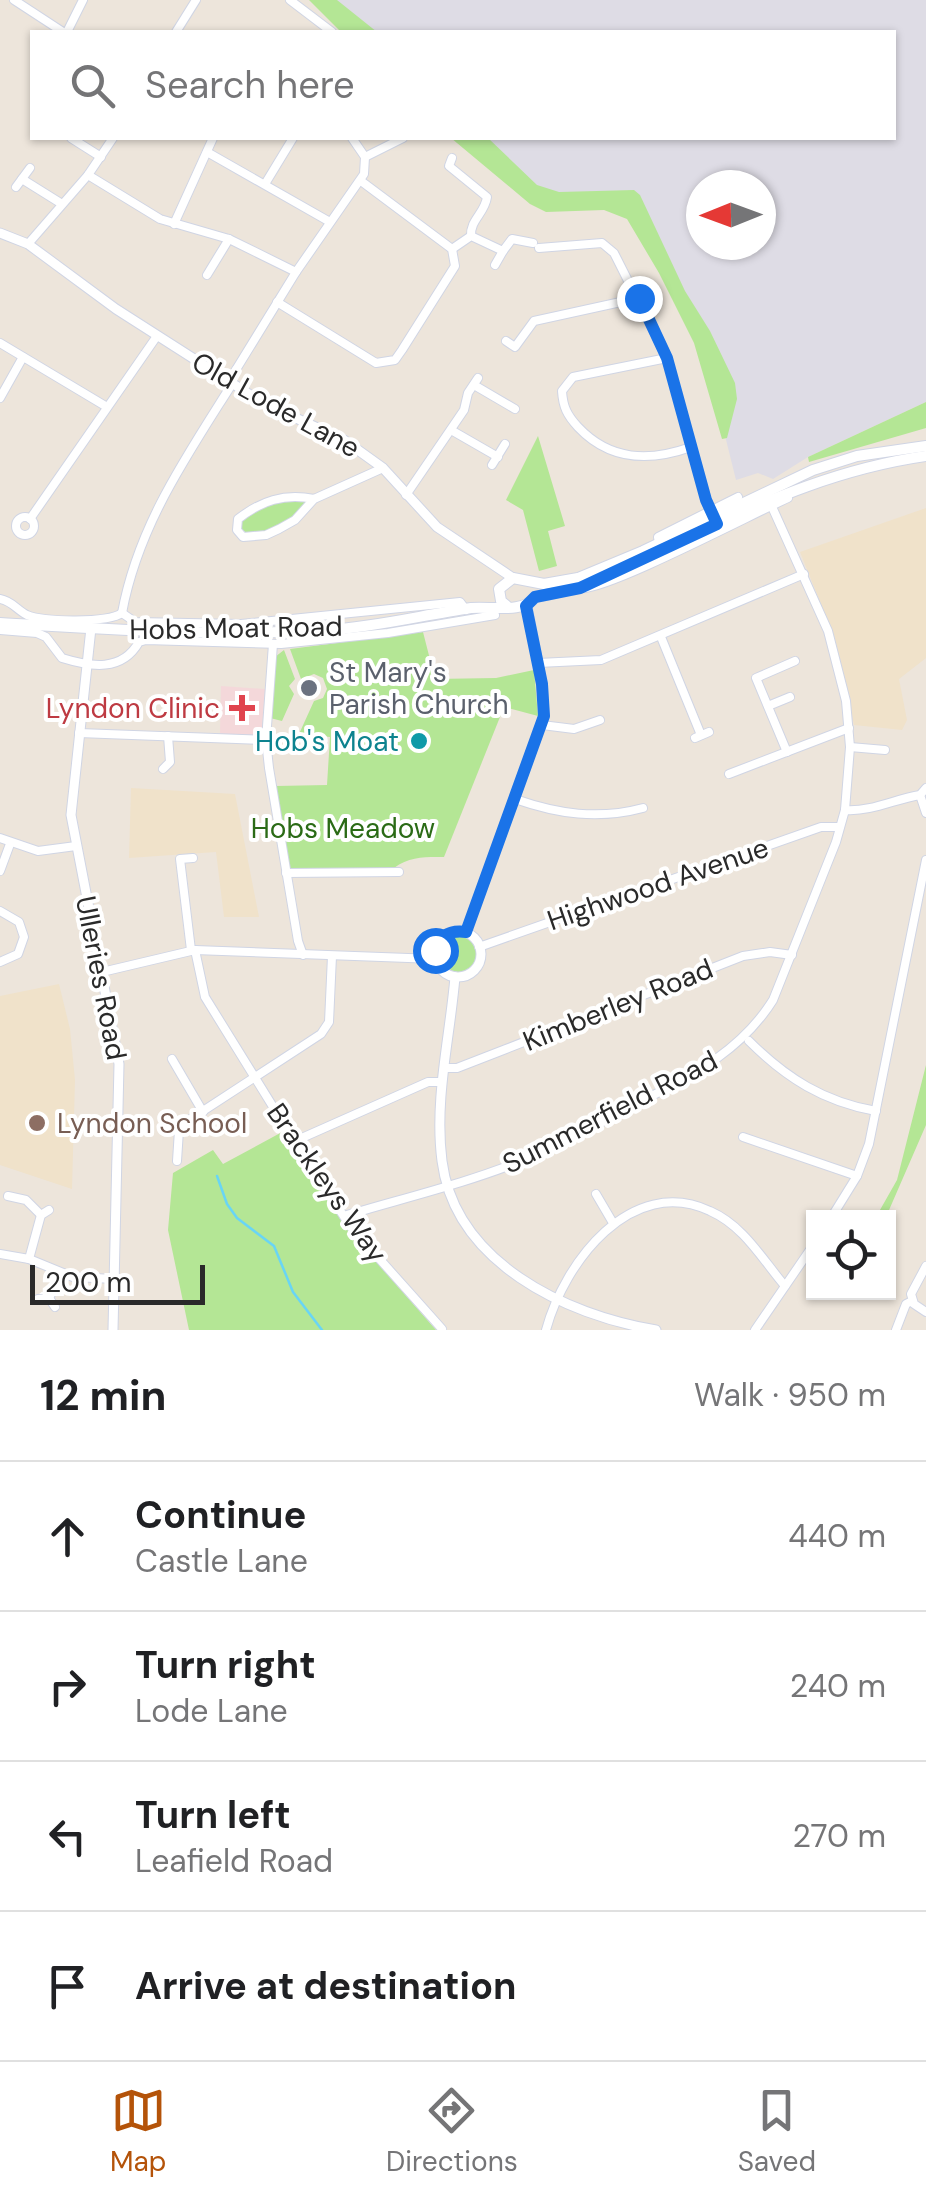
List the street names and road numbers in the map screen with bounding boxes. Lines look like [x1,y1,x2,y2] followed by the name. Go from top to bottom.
[185,344,367,466] street label: Old Lode Lane
[129,608,343,648] street label: Hobs Moat Road
[542,829,774,939] street label: Highwood Avenue
[67,893,135,1063] street label: Ulleries Road
[518,950,718,1060] street label: Kimberley Road
[496,1042,724,1182] street label: Summerfield Road
[258,1096,396,1270] street label: Brackleys Way

